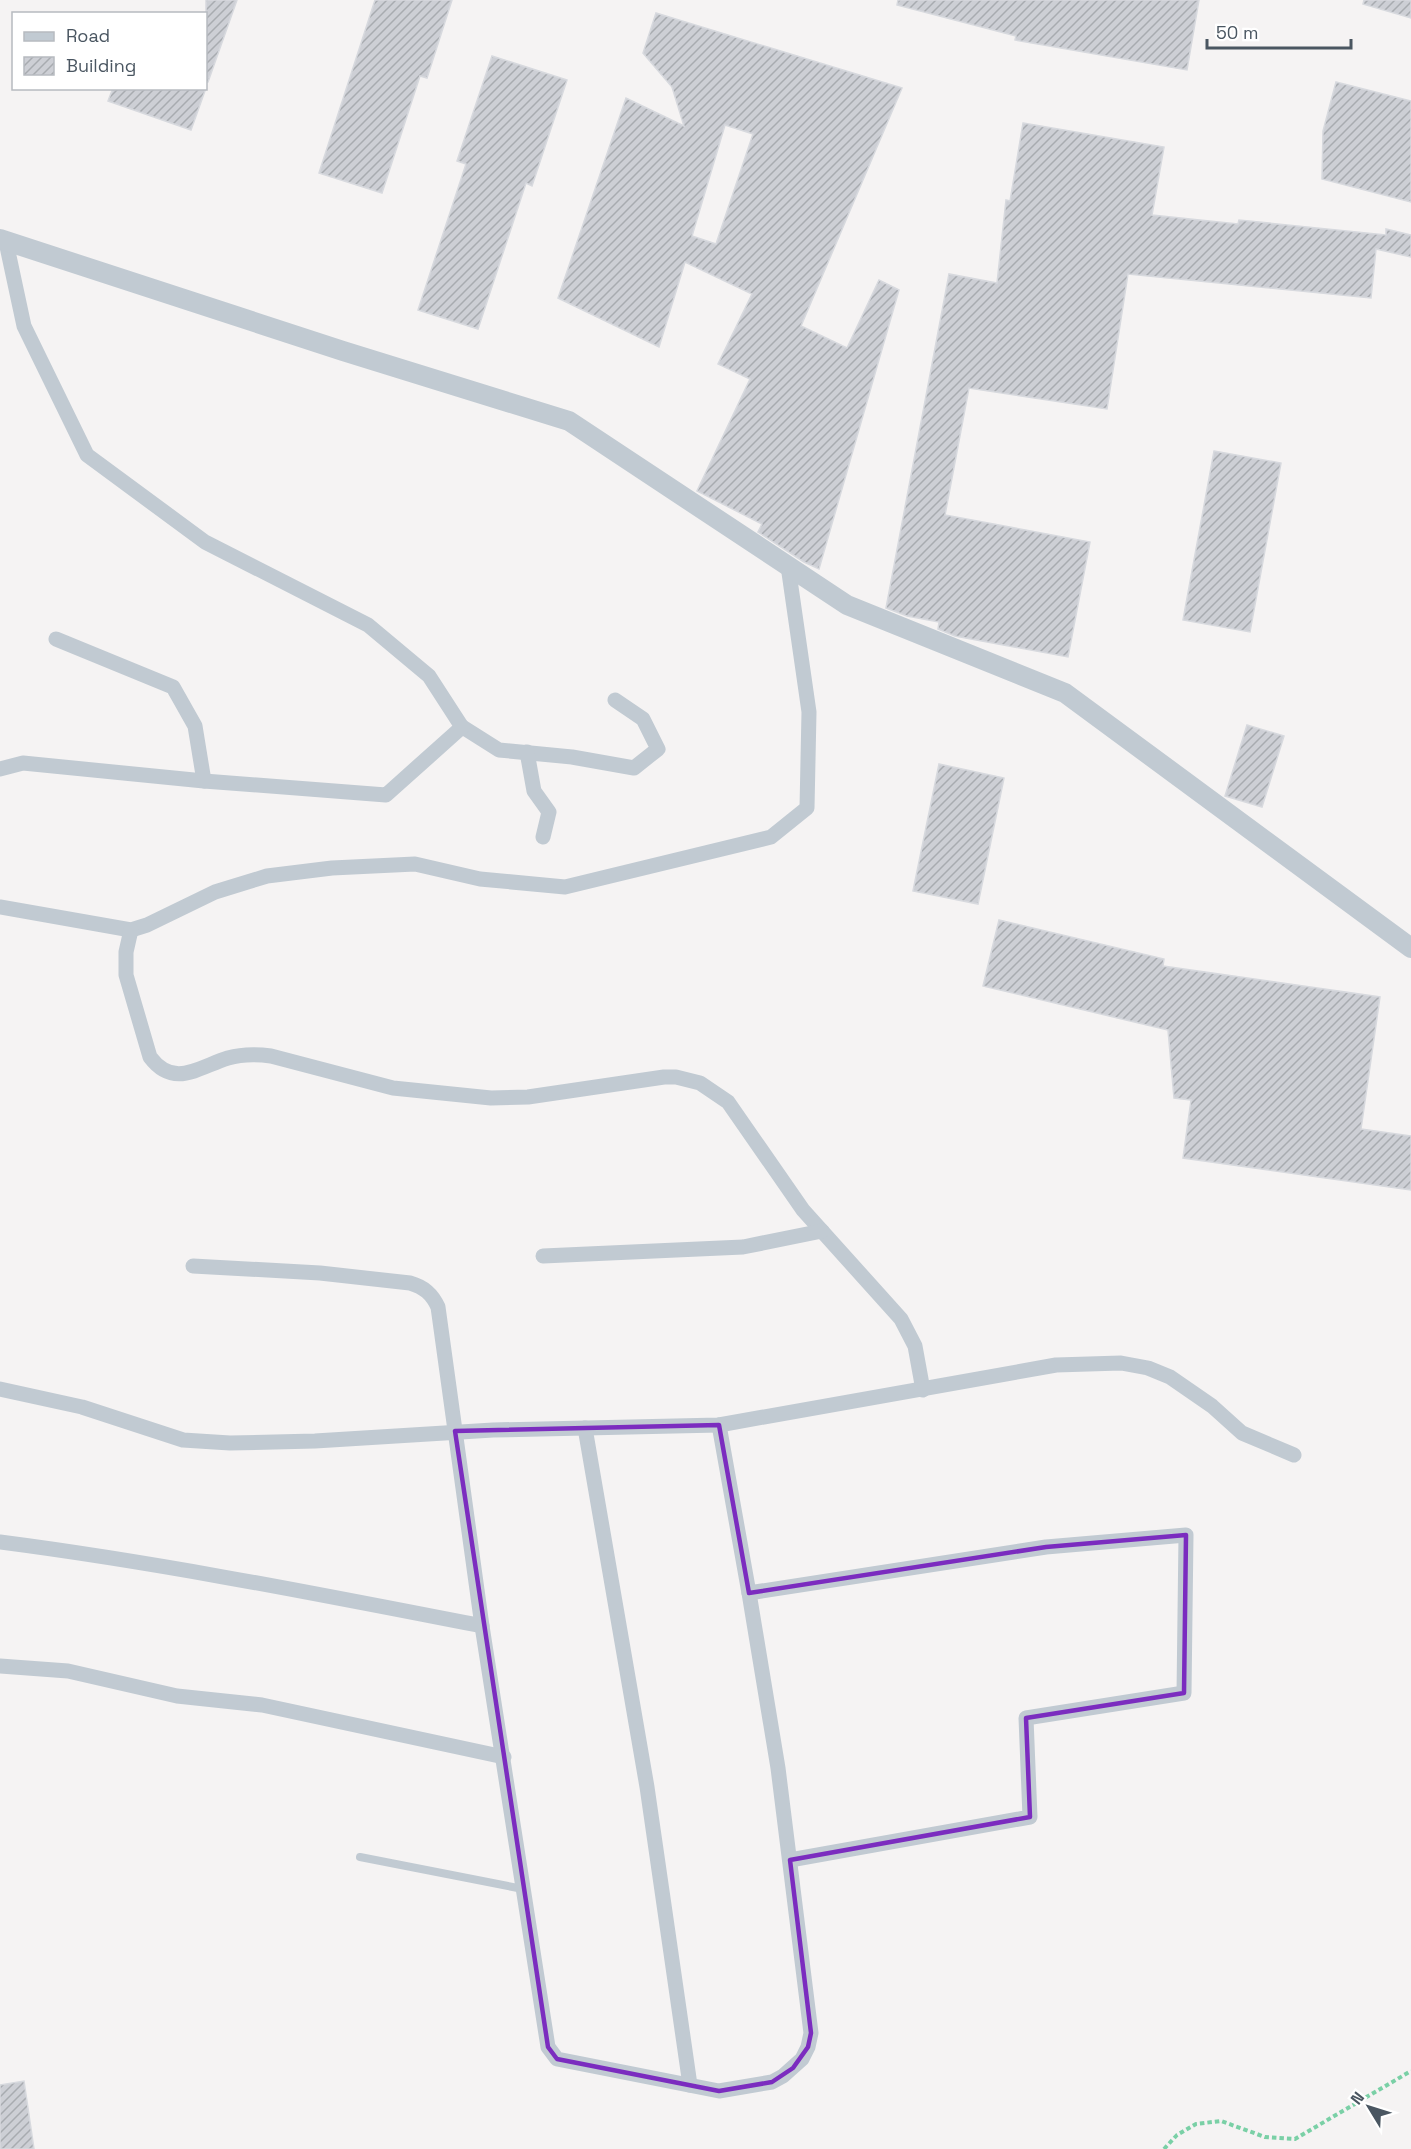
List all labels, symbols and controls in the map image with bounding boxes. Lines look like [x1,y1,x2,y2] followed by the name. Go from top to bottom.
[12,12,207,90] legend
[1207,12,1351,50] scale bar
[1216,21,1258,44] text: 50 m
[66,24,110,47] text: Road
[66,54,136,77] text: Building
[1339,2077,1399,2137] north arrow
[1346,2087,1369,2109] text: N

